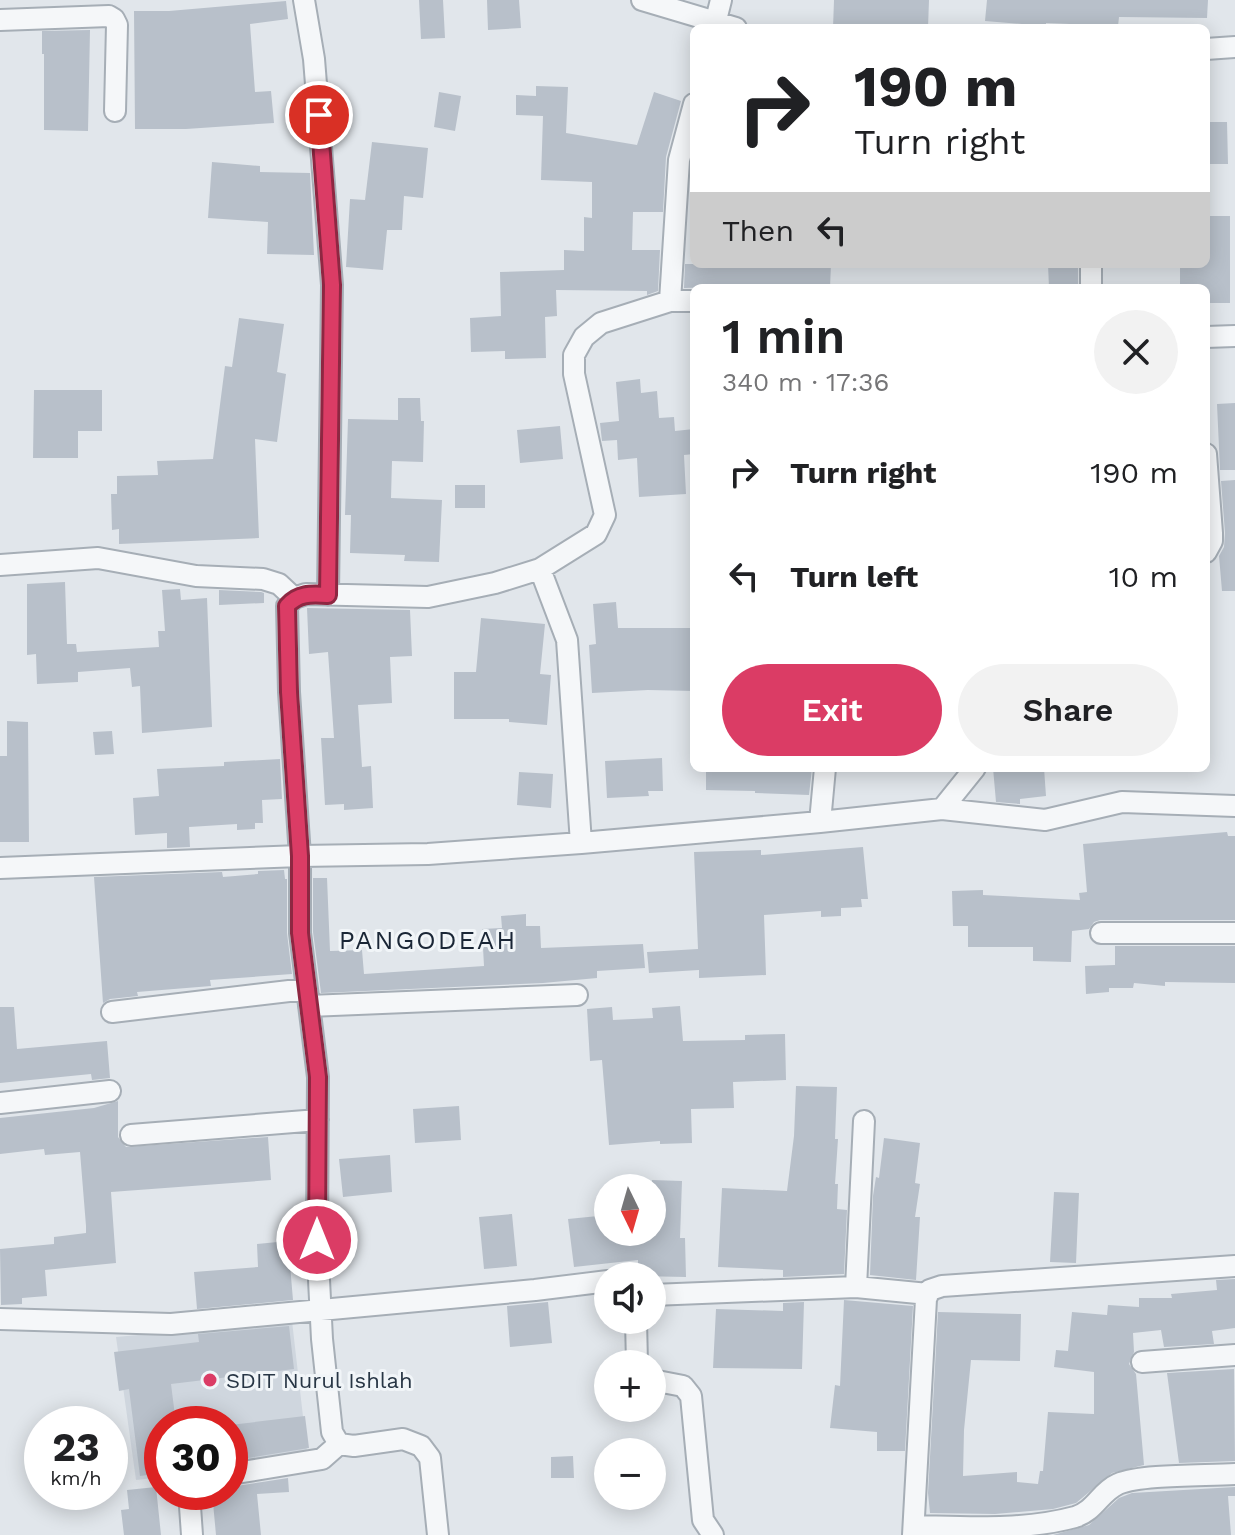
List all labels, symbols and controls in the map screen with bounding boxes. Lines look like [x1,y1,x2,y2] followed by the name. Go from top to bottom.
[854,54,1017,120] text: 190 m
[722,56,826,160] icon: right
[285,81,353,149] pin
[297,93,341,137] icon: arrive
[854,121,1025,163] text: Turn right
[810,208,854,252] icon: left
[722,213,794,248] text: Then
[722,308,845,365] text: 1 min
[1094,310,1178,394] button: close
[722,367,889,397] text: 340 m · 17:36
[722,450,766,494] icon: right
[790,455,936,490] text: Turn right
[1090,455,1178,490] text: 190 m
[722,554,766,598] icon: left
[790,559,918,594] text: Turn left
[1109,559,1178,594] text: 10 m
[722,664,942,756] button: Exit
[958,664,1178,756] button: Share
[339,925,517,955] district label: PANGODEAH
[594,1174,666,1246] north arrow
[594,1174,666,1510] map controls
[275,1198,359,1282] position arrow
[594,1262,666,1334] button: sound
[594,1350,666,1422] button: +
[226,1368,413,1393] place label: SDIT Nurul Ishlah
[201,1371,219,1389] marker: SDIT Nurul Ishlah
[144,1406,248,1510] speed limit sign: 30
[52,1424,100,1471] text: 23
[594,1438,666,1510] button: −
[50,1466,102,1490] text: km/h

